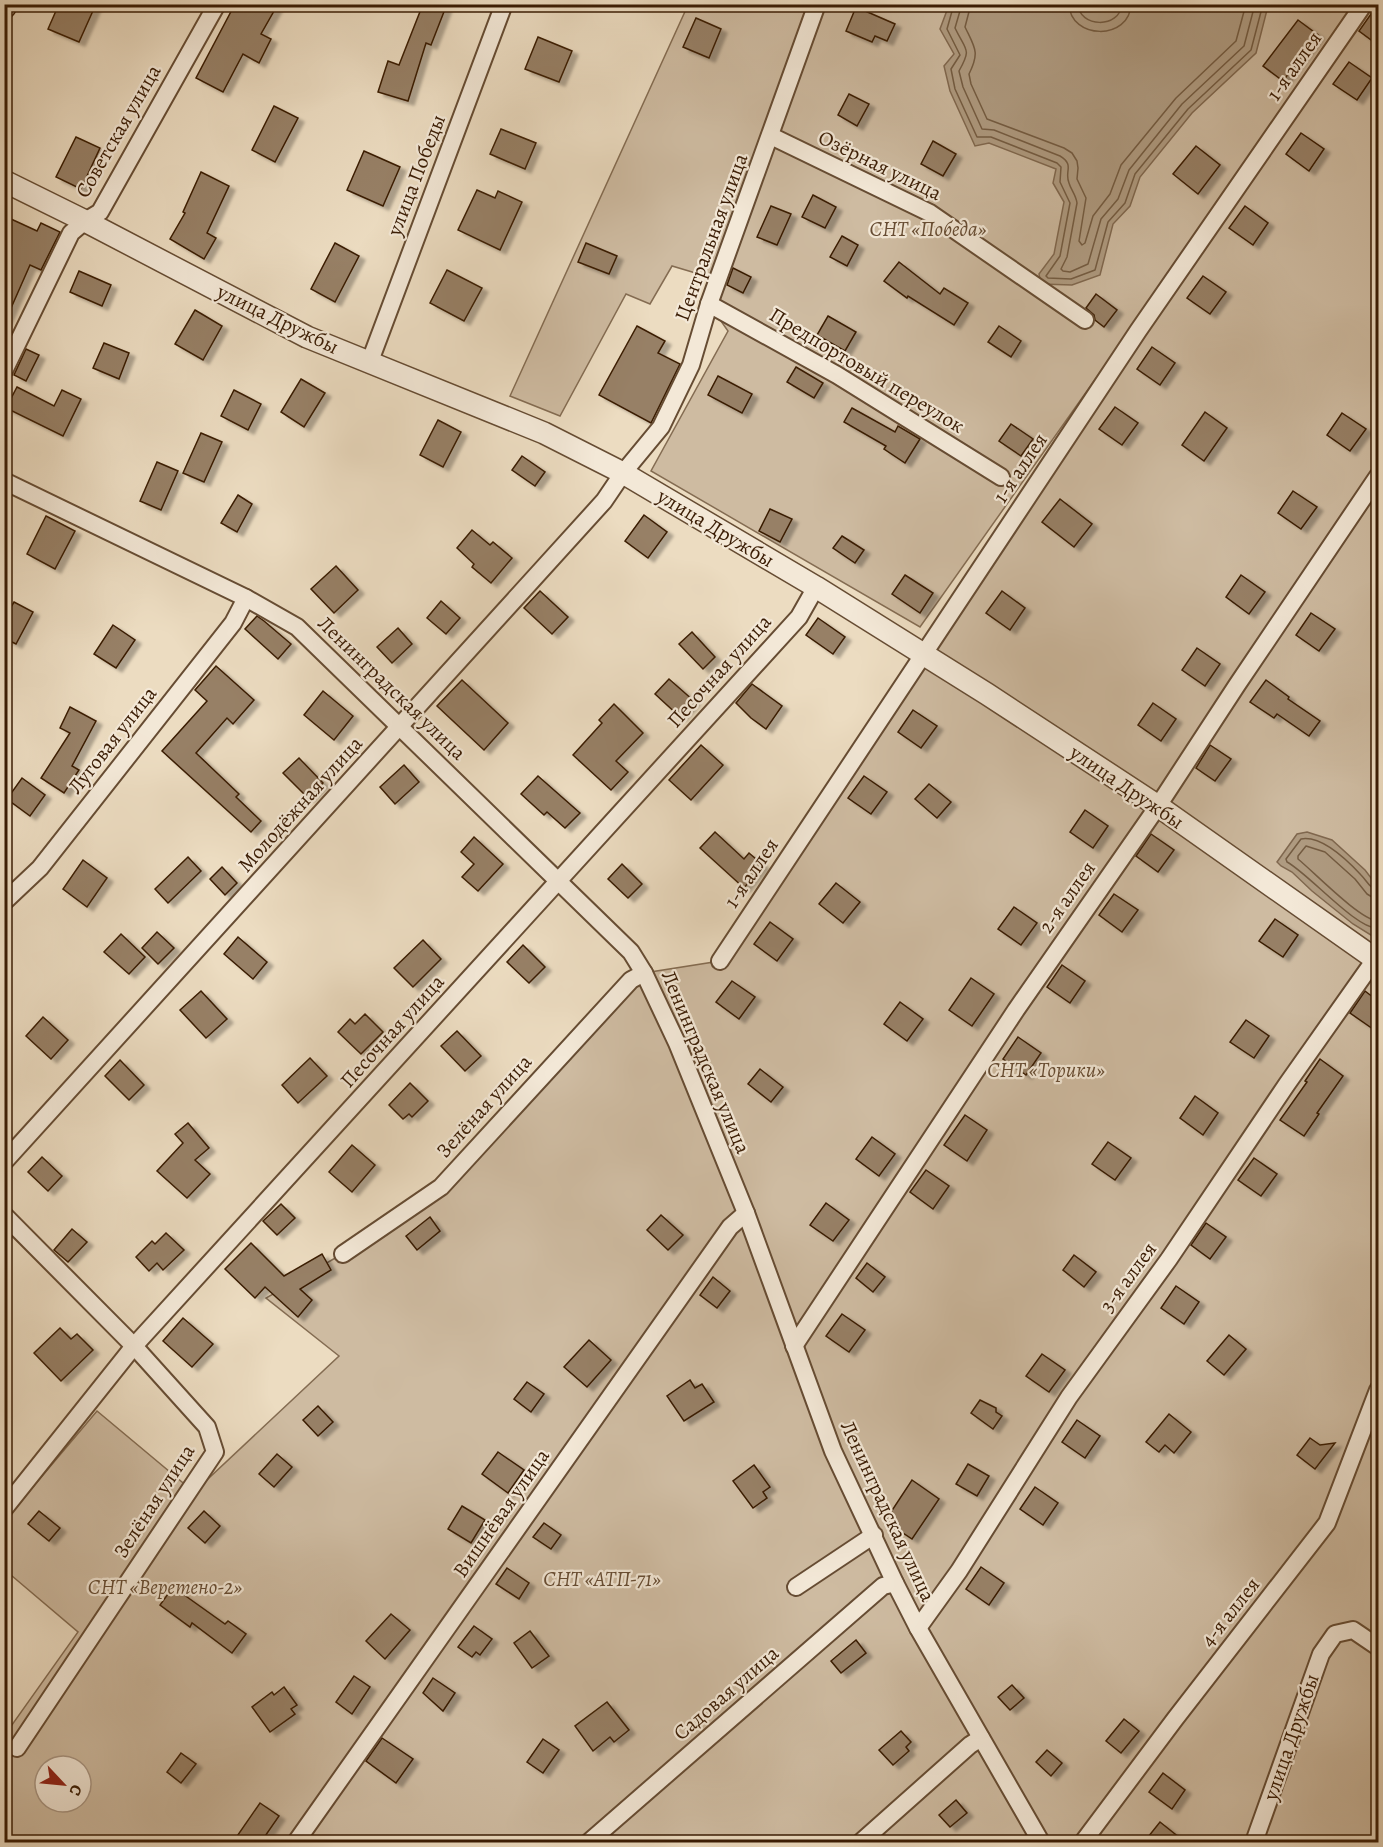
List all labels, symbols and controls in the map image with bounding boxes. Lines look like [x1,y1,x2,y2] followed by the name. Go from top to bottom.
[1260,26,1328,106] street label: 1-я аллея
[69,59,168,203] street label: Советская улица
[380,110,452,241] street label: улица Победы
[814,123,947,207] street label: Озёрная улица
[668,149,754,325] street label: Центральная улица
[870,215,987,243] park label: СНТ «Победа»
[212,277,344,361] street label: улица Дружбы
[764,300,970,440] street label: Предпортовый переулок
[986,427,1054,509] street label: 1-я аллея
[651,481,780,574] street label: улица Дружбы
[661,608,778,734] street label: Песочная улица
[312,610,473,767] street label: Ленинградская улица
[61,680,163,800] street label: Луговая улица
[231,730,369,878] street label: Молодёжная улица
[1064,738,1190,836] street label: улица Дружбы
[717,832,785,914] street label: 1-я аллея
[1032,856,1102,938] street label: 2-я аллея
[655,966,757,1158] street label: Ленинградская улица
[334,968,451,1094] street label: Песочная улица
[430,1048,538,1164] street label: Зелёная улица
[987,1056,1105,1084] park label: СНТ «Торики»
[1093,1236,1163,1318] street label: 3-я аллея
[834,1416,942,1606] street label: Ленинградская улица
[107,1438,201,1563] street label: Зелёная улица
[446,1443,556,1583] street label: Вишнёвая улица
[543,1565,661,1593] park label: СНТ «АТП-71»
[1194,1571,1266,1653] street label: 4-я аллея
[88,1573,243,1601] park label: СНТ «Веретено-2»
[667,1639,785,1747] street label: Садовая улица
[1256,1670,1326,1805] street label: улица Дружбы
[33,1754,93,1814] north arrow
[63,1781,88,1800] text: С

